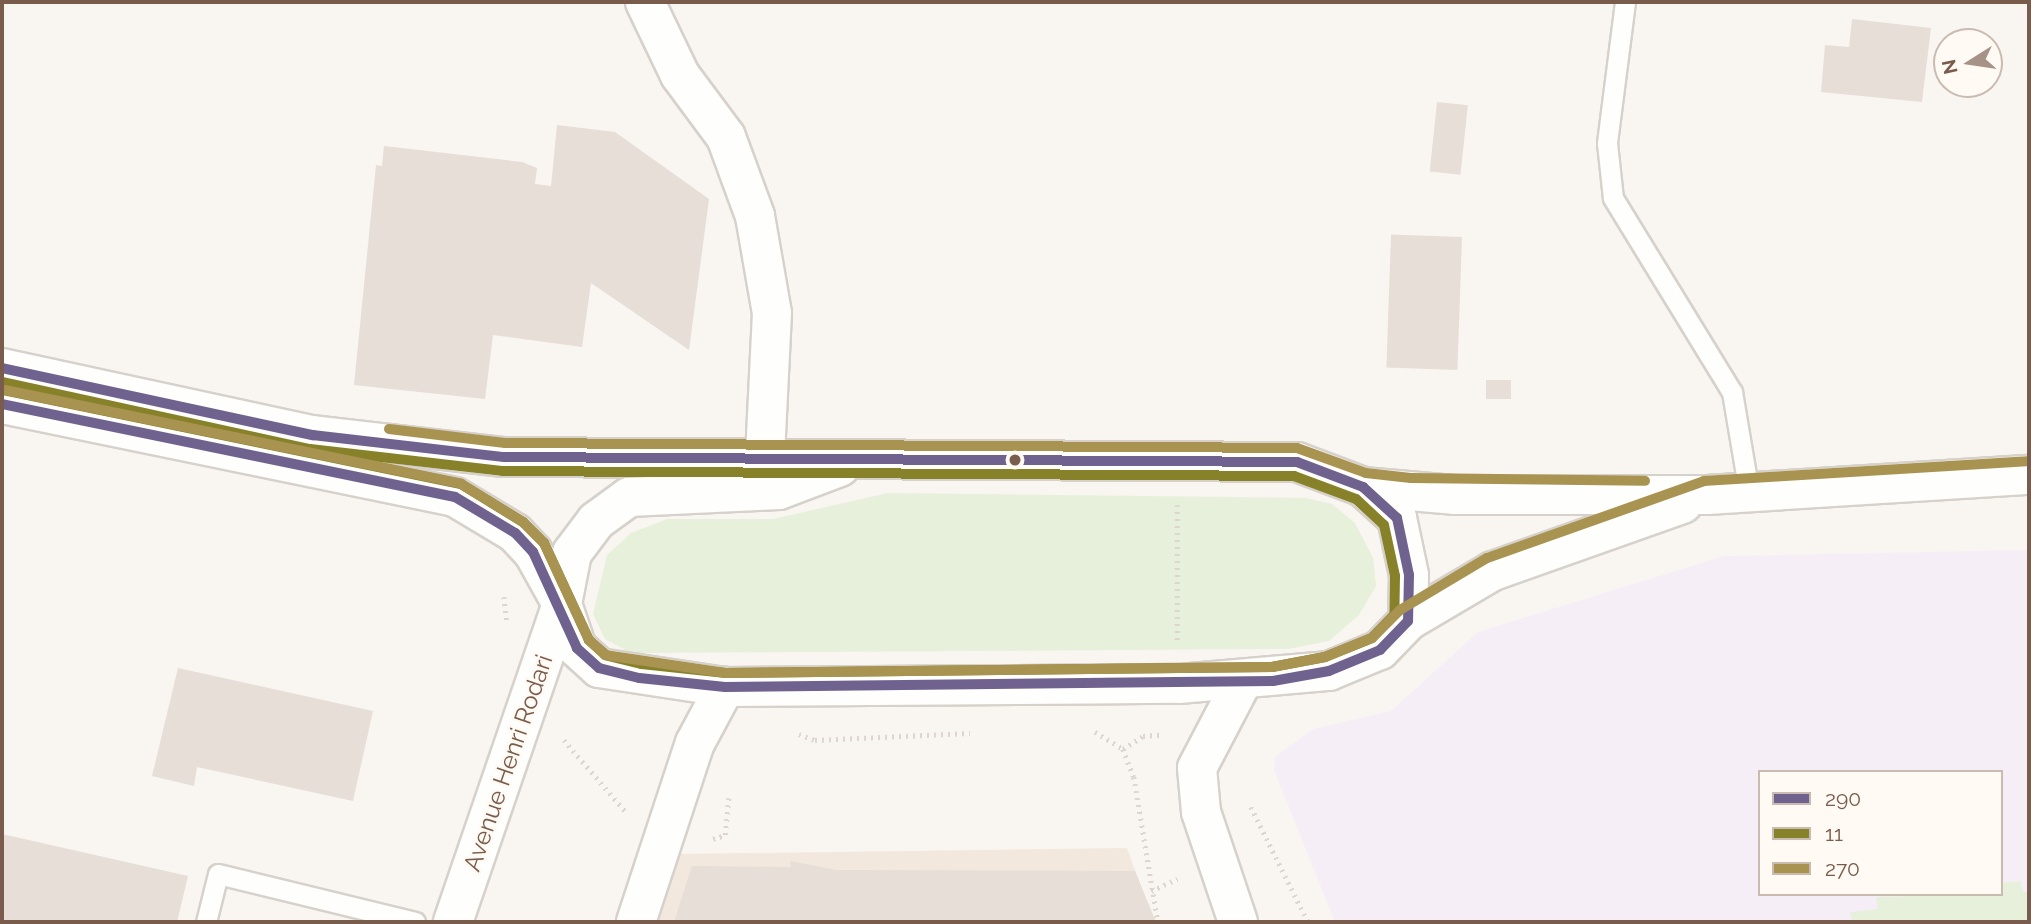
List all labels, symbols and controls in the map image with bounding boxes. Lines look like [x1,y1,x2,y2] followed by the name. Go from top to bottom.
[1933,28,2003,98] north arrow
[1937,58,1962,76] text: N
[1008,453,1022,467] unlabelled marker
[457,651,559,875] street label: Avenue Henri Rodari
[1758,770,2003,896] legend
[1825,786,1861,811] text: 290
[1825,821,1843,846] text: 11
[1825,856,1860,881] text: 270

